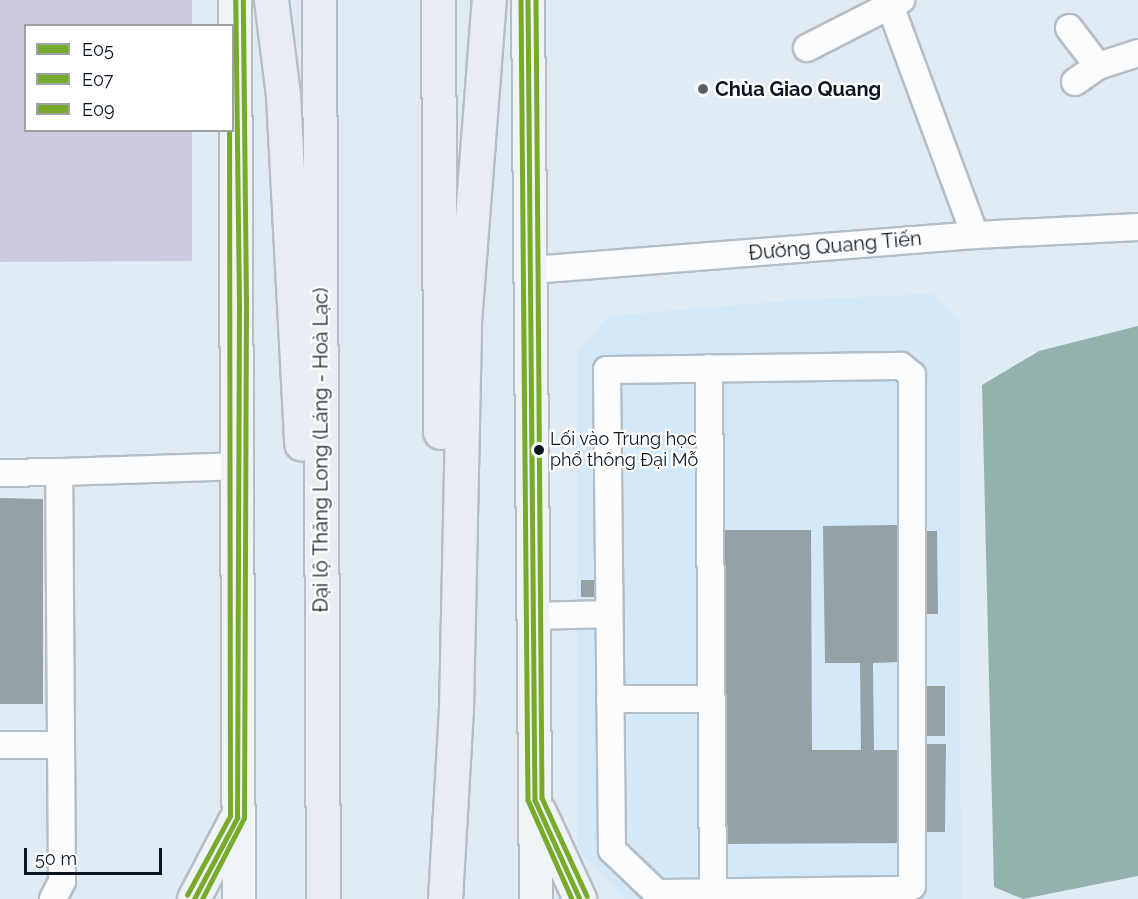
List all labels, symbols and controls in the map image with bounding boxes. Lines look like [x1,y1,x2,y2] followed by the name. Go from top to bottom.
[24,24,234,132] legend
[82,39,114,60] text: E05
[82,69,113,90] text: E07
[715,77,881,101] place label: Chùa Giao Quang
[696,82,710,96] marker: Chùa Giao Quang
[82,99,115,120] text: E09
[747,226,923,266] street label: Đường Quang Tiến
[309,287,333,613] street label: Đại lộ Thăng Long (Láng - Hoà Lạc)
[550,429,698,472] place label: Lối vào Trung học phổ thông Đại Mỗ
[533,444,545,456] marker: Lối vào Trung học phổ thông Đại Mỗ
[27,836,165,874] scale bar
[35,848,77,869] text: 50 m

